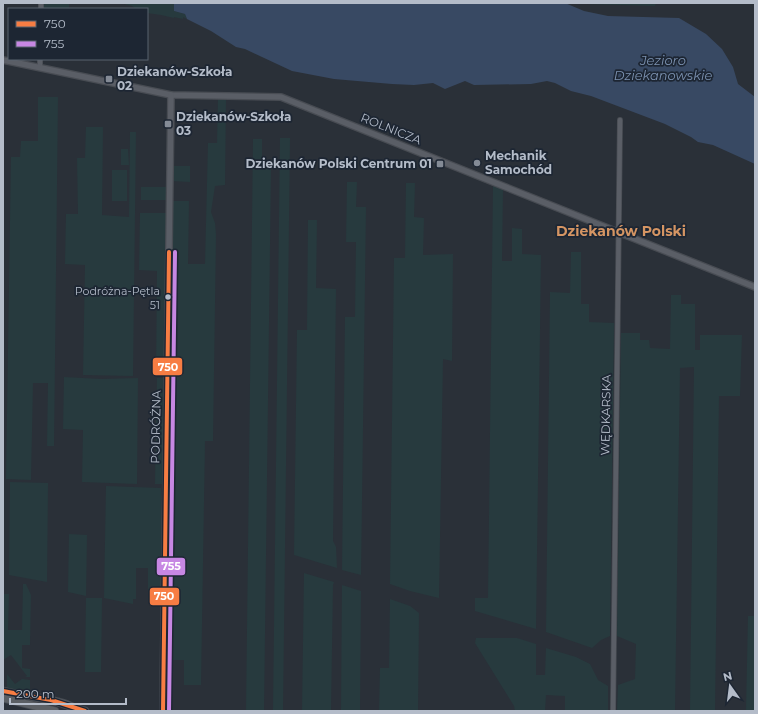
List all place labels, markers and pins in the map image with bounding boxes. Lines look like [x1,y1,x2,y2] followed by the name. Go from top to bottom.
[117,64,232,93] place label: Dziekanów-Szkoła 02
[104,74,114,84] marker: Dziekanów-Szkoła 02
[176,109,291,138] place label: Dziekanów-Szkoła 03
[163,119,173,129] marker: Dziekanów-Szkoła 03
[485,148,552,177] place label: Mechanik Samochód
[245,156,432,171] place label: Dziekanów Polski Centrum 01
[472,158,482,168] marker: Mechanik Samochód
[435,159,445,169] marker: Dziekanów Polski Centrum 01
[75,284,160,312] place label: Podróżna-Pętla 51
[163,292,173,302] marker: Podróżna-Pętla 51

